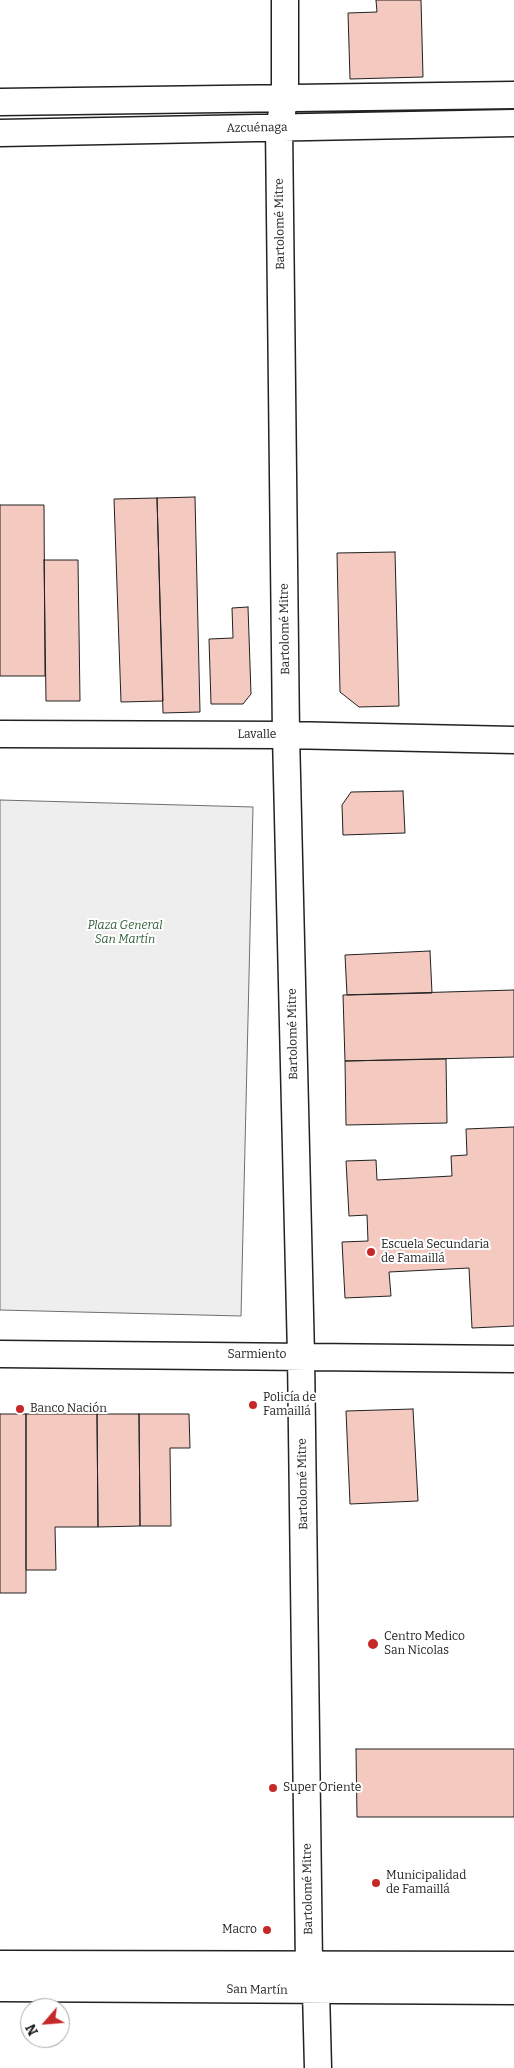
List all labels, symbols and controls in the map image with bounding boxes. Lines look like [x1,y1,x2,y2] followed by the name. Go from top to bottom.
[226,120,288,136] street label: Azcuénaga
[272,178,288,270] street label: Bartolomé Mitre
[277,583,293,675] street label: Bartolomé Mitre
[238,728,276,742] street label: Lavalle
[88,919,162,947] park label: Plaza General San Martín
[285,988,301,1080] street label: Bartolomé Mitre
[381,1238,489,1266] place label: Escuela Secundaria de Famaillá
[365,1246,377,1258] marker: Escuela Secundaria de Famaillá
[228,1348,286,1362] street label: Sarmiento
[263,1391,316,1419] place label: Policía de Famaillá
[247,1399,259,1411] marker: Policía de Famaillá
[30,1402,107,1416] place label: Banco Nación
[14,1403,26,1415] marker: Banco Nación
[295,1438,311,1530] street label: Bartolomé Mitre
[384,1630,465,1658] place label: Centro Medico San Nicolas
[366,1637,380,1651] marker: Centro Medico San Nicolas
[283,1781,361,1795] place label: Super Oriente
[267,1782,279,1794] marker: Super Oriente
[300,1843,316,1935] street label: Bartolomé Mitre
[386,1869,466,1897] place label: Municipalidad de Famaillá
[370,1877,382,1889] marker: Municipalidad de Famaillá
[222,1923,257,1937] place label: Macro
[261,1924,273,1936] marker: Macro
[226,1982,288,1998] street label: San Martín
[20,1998,70,2048] north arrow
[22,2021,42,2038] text: N

